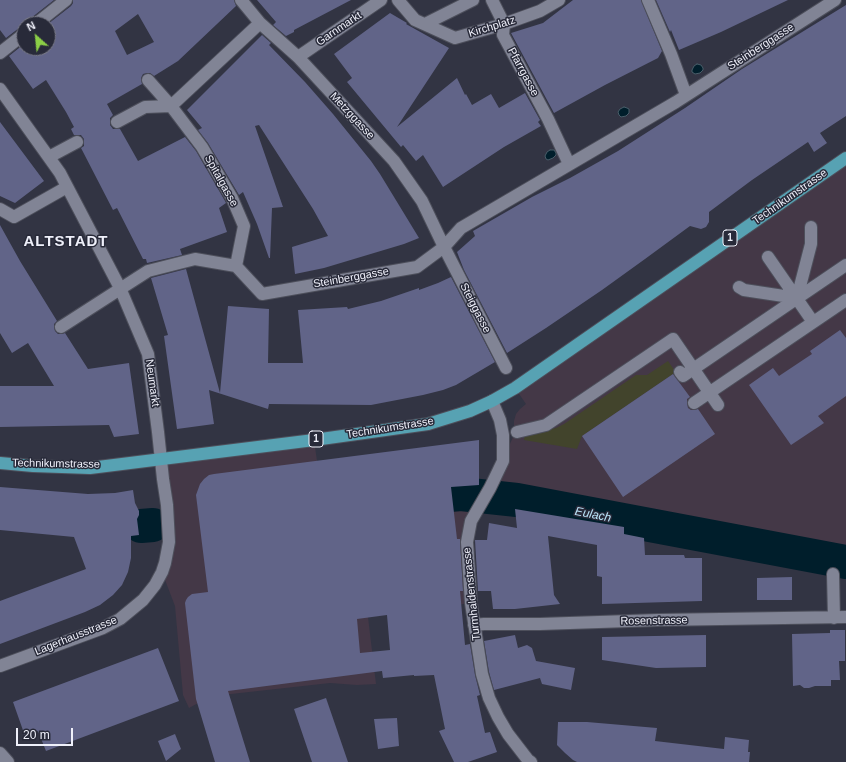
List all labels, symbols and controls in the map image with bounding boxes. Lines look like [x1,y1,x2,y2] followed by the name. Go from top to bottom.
[314,9,364,49] street label: Garnmarkt
[467,14,517,40] street label: Kirchplatz
[16,16,56,56] north arrow
[25,19,37,33] text: N
[725,21,797,73] street label: Steinberggasse
[505,45,541,99] street label: Pfarrgasse
[327,90,377,142] street label: Metzggasse
[201,153,241,209] street label: Spitalgasse
[750,166,830,228] street label: Technikumstrasse
[723,230,737,246] road number: 1
[24,233,108,251] district label: ALTSTADT
[312,265,390,291] street label: Steinberggasse
[457,281,493,335] street label: Steiggasse
[142,358,162,408] street label: Neumarkt
[345,415,435,441] street label: Technikumstrasse
[309,431,323,447] road number: 1
[12,457,100,471] street label: Technikumstrasse
[574,504,612,526] water label: Eulach
[461,547,483,641] street label: Turmhaldenstrasse
[33,614,119,658] street label: Lagerhausstrasse
[620,614,688,628] street label: Rosenstrasse
[18,720,75,746] scale bar
[23,728,50,742] text: 20 m

